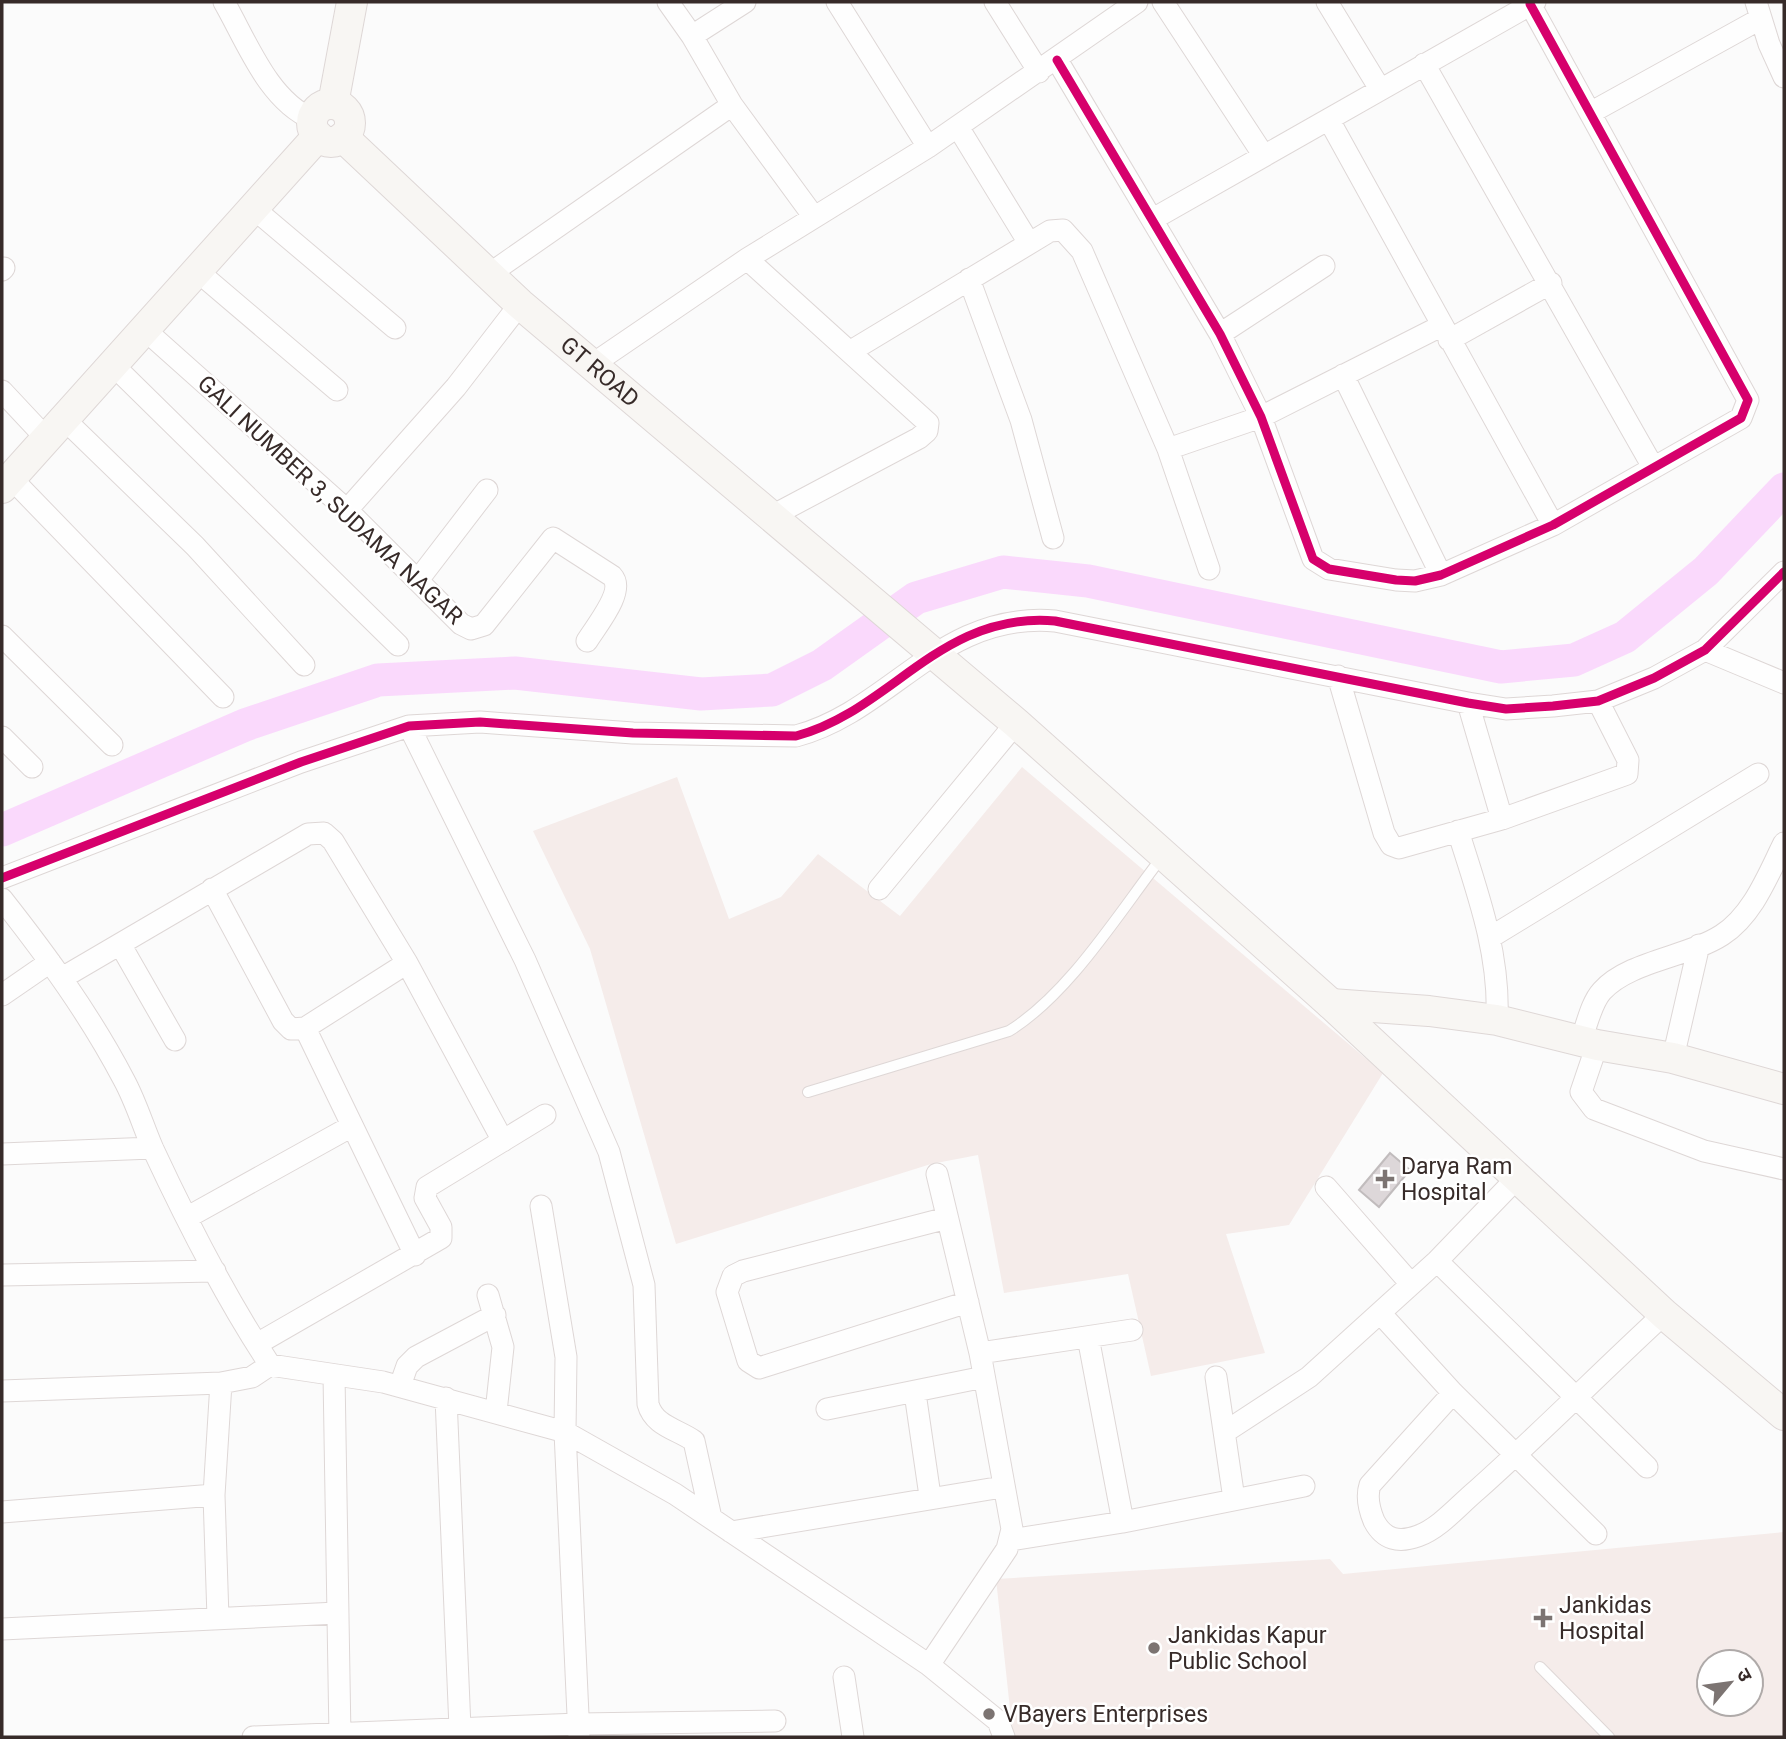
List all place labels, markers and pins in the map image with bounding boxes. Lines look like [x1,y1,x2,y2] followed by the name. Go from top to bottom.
[1401,1153,1512,1206] place label: Darya Ram Hospital
[1375,1169,1395,1189] marker: Darya Ram Hospital
[1559,1592,1652,1645] place label: Jankidas Hospital
[1533,1608,1553,1628] marker: Jankidas Hospital
[1168,1622,1327,1675] place label: Jankidas Kapur Public School
[1146,1640,1162,1656] marker: Jankidas Kapur Public School
[1003,1701,1208,1728] place label: VBayers Enterprises
[981,1706,997,1722] marker: VBayers Enterprises

